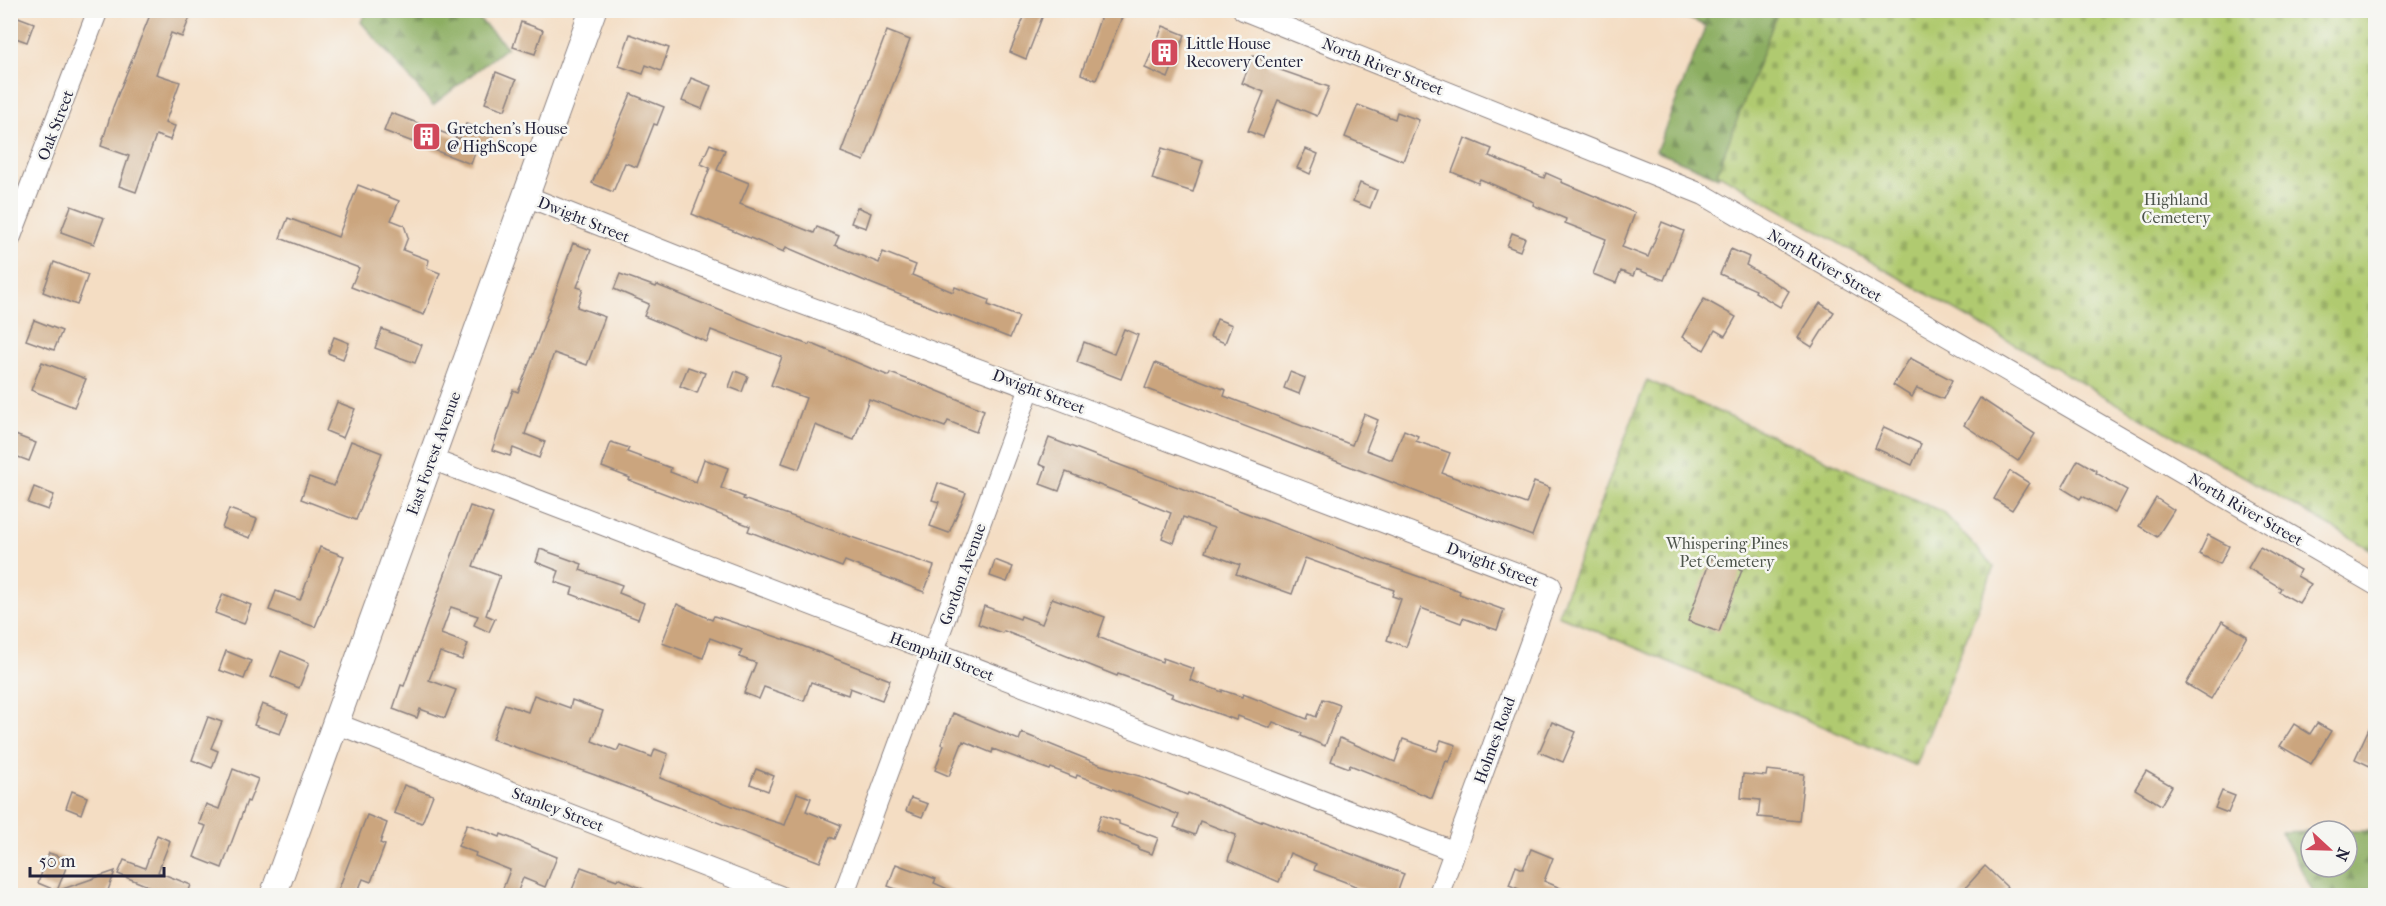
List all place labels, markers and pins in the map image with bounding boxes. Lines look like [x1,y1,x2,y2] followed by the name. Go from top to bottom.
[1186,34,1303,71] place label: Little House Recovery Center
[1149,36,1181,68] building icon: Little House Recovery Center
[447,119,568,156] place label: Gretchen's House @ HighScope
[410,121,442,153] building icon: Gretchen's House @ HighScope

